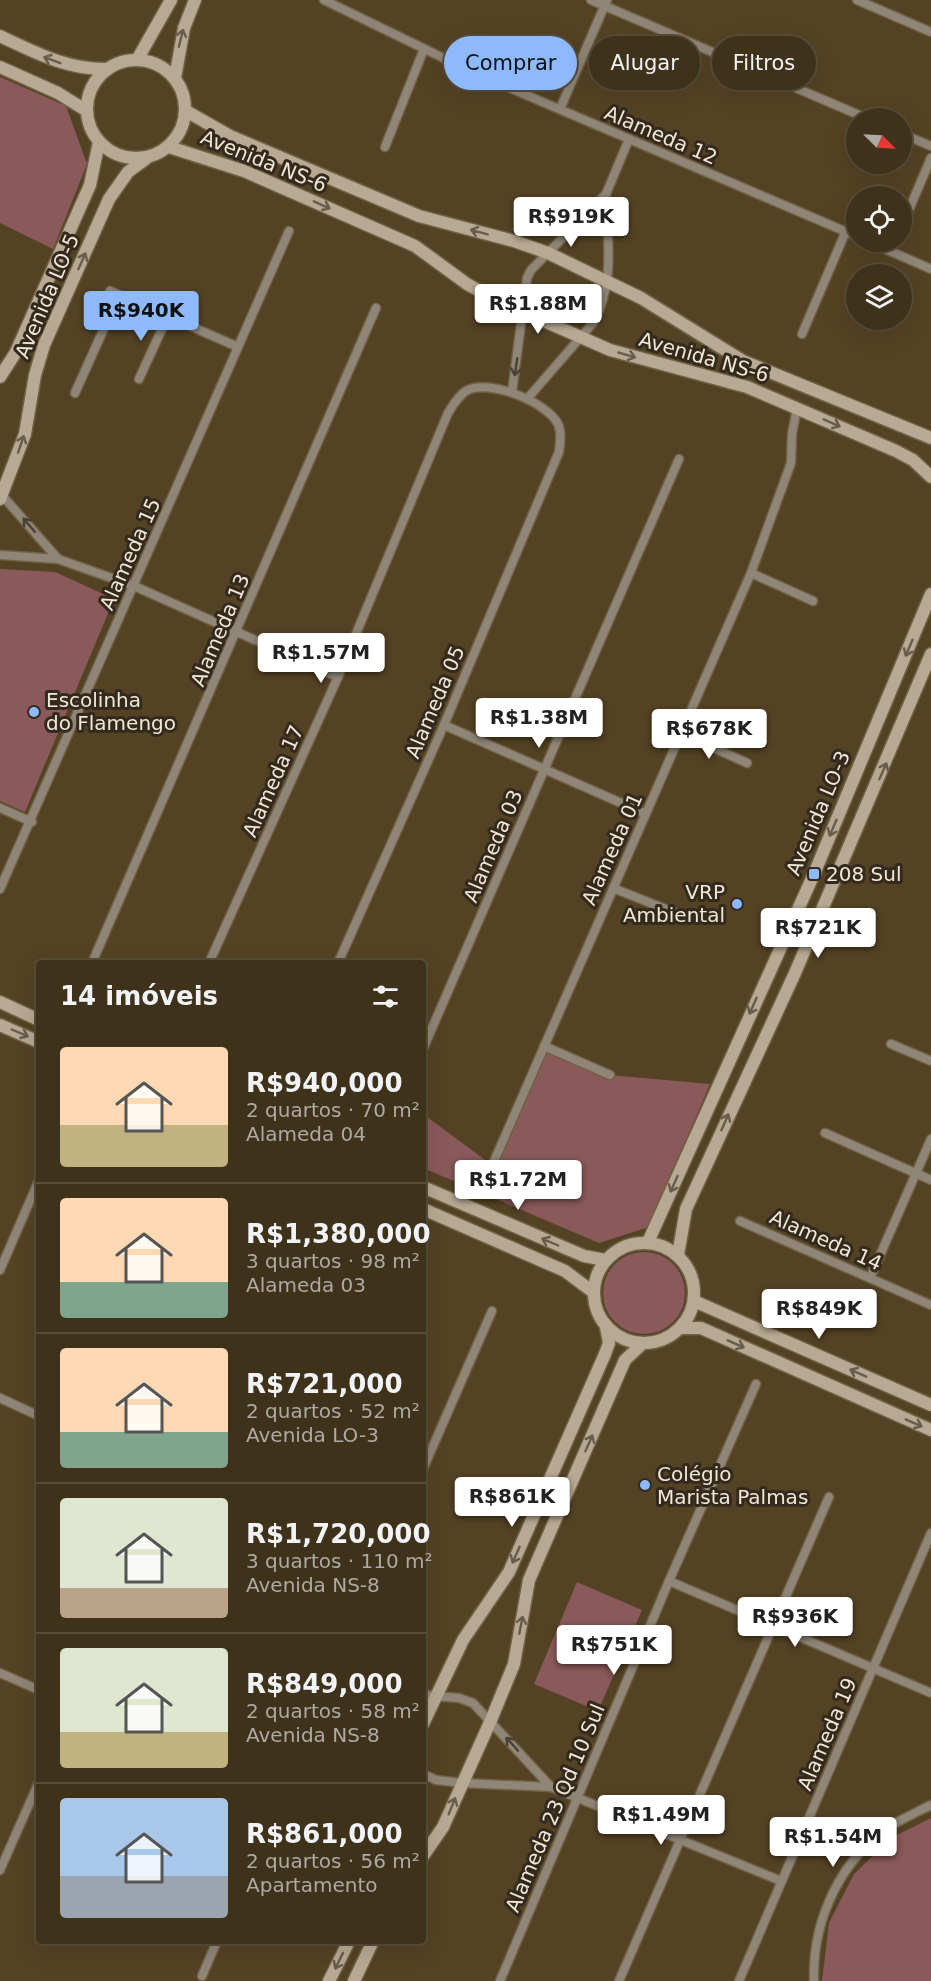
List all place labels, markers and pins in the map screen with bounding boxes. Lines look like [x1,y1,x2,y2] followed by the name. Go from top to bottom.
[522,197,620,248] pin: R$919K
[483,284,593,335] pin: R$1.88M
[92,291,190,342] pin: R$940K
[266,633,376,684] pin: R$1.57M
[46,688,176,735] place label: Escolinha do Flamengo
[484,698,594,749] pin: R$1.38M
[27,705,41,719] marker: Escolinha do Flamengo
[660,709,758,760] pin: R$678K
[826,862,901,886] place label: 208 Sul
[807,867,821,881] marker: 208 Sul
[623,880,725,927] place label: VRP Ambiental
[730,897,744,911] marker: VRP Ambiental
[769,908,867,959] pin: R$721K
[463,1160,573,1211] pin: R$1.72M
[770,1289,868,1340] pin: R$849K
[657,1462,808,1509] place label: Colégio Marista Palmas
[463,1477,561,1528] pin: R$861K
[638,1478,652,1492] marker: Colégio Marista Palmas
[746,1597,844,1648] pin: R$936K
[565,1625,663,1676] pin: R$751K
[606,1795,716,1846] pin: R$1.49M
[778,1817,888,1868] pin: R$1.54M

